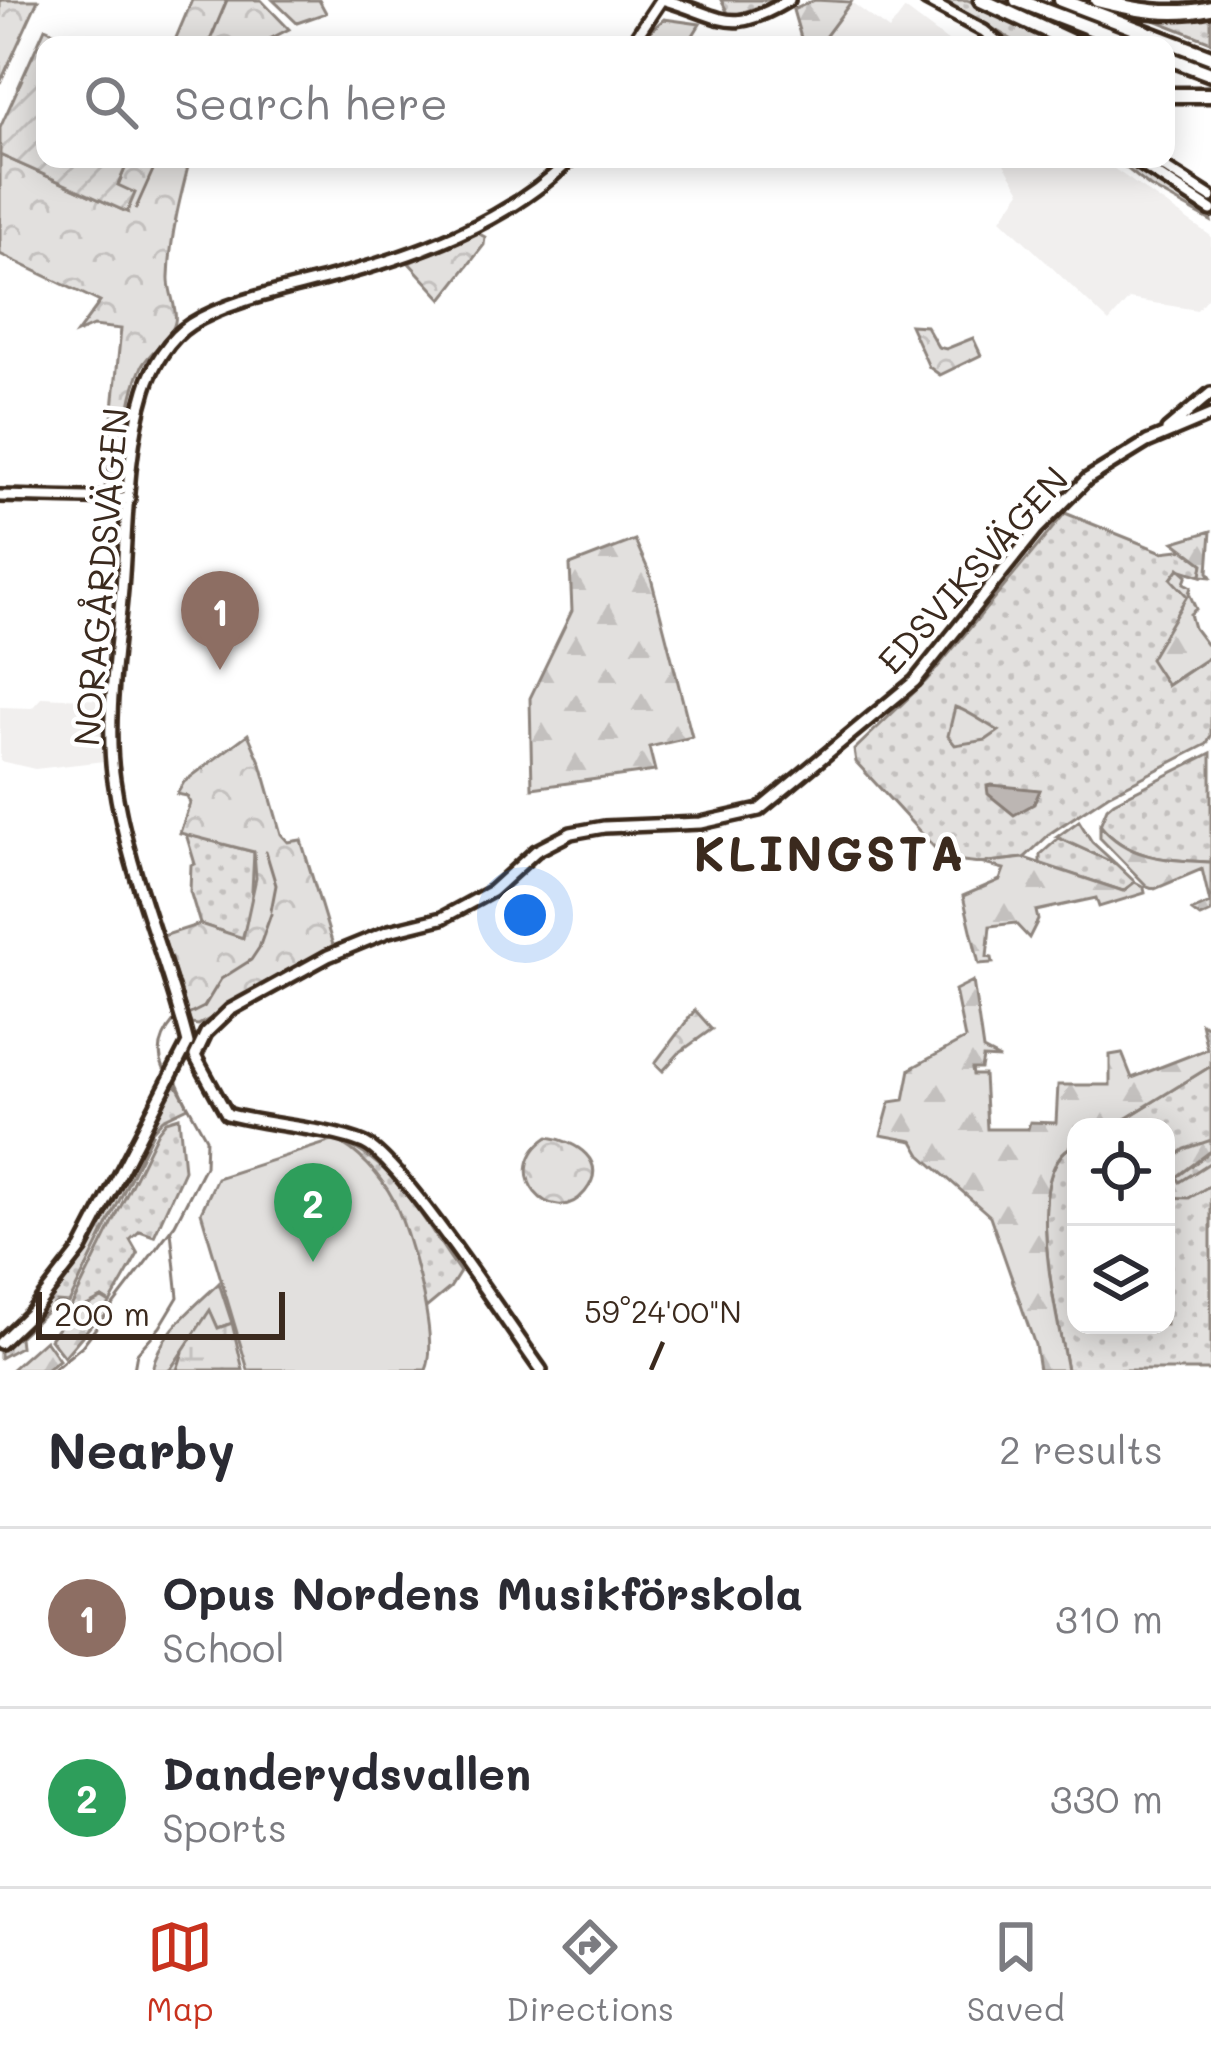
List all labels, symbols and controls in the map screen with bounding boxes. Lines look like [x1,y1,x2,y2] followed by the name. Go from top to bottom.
[36,36,1175,168] search box
[78,69,144,135] icon: search
[174,73,448,131] text: Search here
[61,406,138,748] street label: NORAGÅRDSVÄGEN
[866,455,1077,683] street label: EDSVIKSVÄGEN
[181,571,259,670] pin: 1
[693,821,967,883] district label: KLINGSTA
[495,885,555,945] your location
[1067,1118,1175,1334] map controls
[1067,1118,1175,1226] button: locate
[274,1163,352,1262] pin: 2
[1067,1226,1175,1334] button: layers
[36,1286,285,1339] scale bar
[54,1291,150,1334] text: 200 m
[584,1291,742,1331] text: 59°24'00"N
[48,1415,235,1482] text: Nearby
[999,1423,1163,1474] text: 2 results
[162,1563,803,1621] text: Opus Nordens Musikförskola
[78,1592,96,1643] text: 1
[1055,1592,1163,1643] text: 310 m
[162,1621,285,1672] text: School
[162,1743,531,1801] text: Danderydsvallen
[76,1772,98,1823] text: 2
[1050,1772,1163,1823] text: 330 m
[162,1801,287,1852] text: Sports
[146,1914,214,2029] tab: Map
[506,1914,674,2029] tab: Directions
[967,1914,1065,2029] tab: Saved

